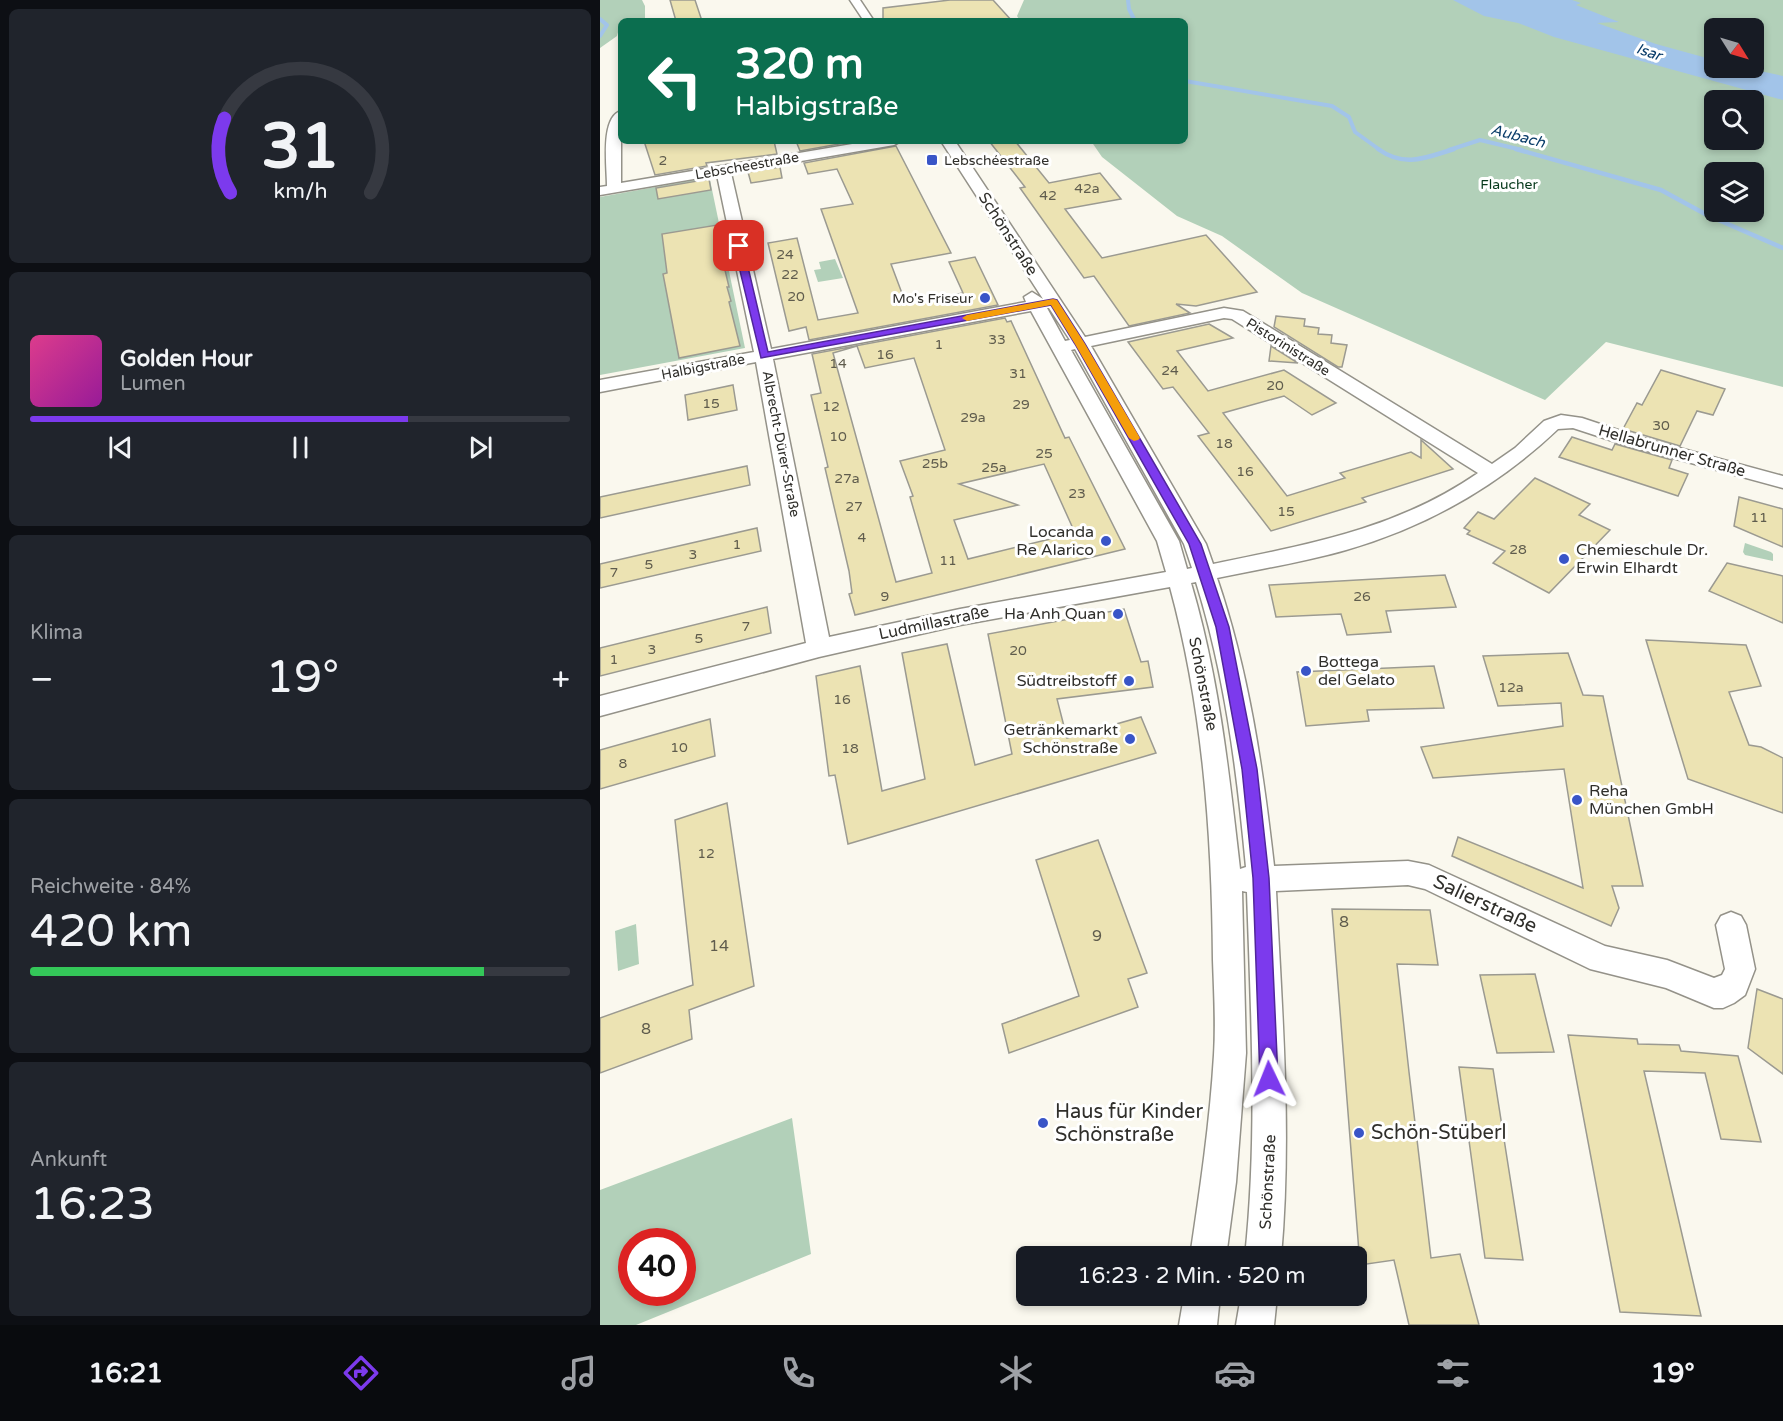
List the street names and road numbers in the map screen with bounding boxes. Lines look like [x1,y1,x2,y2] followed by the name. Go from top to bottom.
[694,148,800,183] street label: Lebscheestraße
[974,189,1042,279] street label: Schönstraße
[1243,314,1333,380] street label: Pistorinistraße
[660,351,746,383] street label: Halbigstraße
[758,369,804,519] street label: Albrecht-Dürer-Straße
[1596,420,1748,482] street label: Hellabrunner Straße
[877,602,991,644] street label: Ludmillastraße
[1184,635,1222,733] street label: Schönstraße
[1429,869,1541,939] street label: Salierstraße
[1256,1134,1280,1230] street label: Schönstraße

